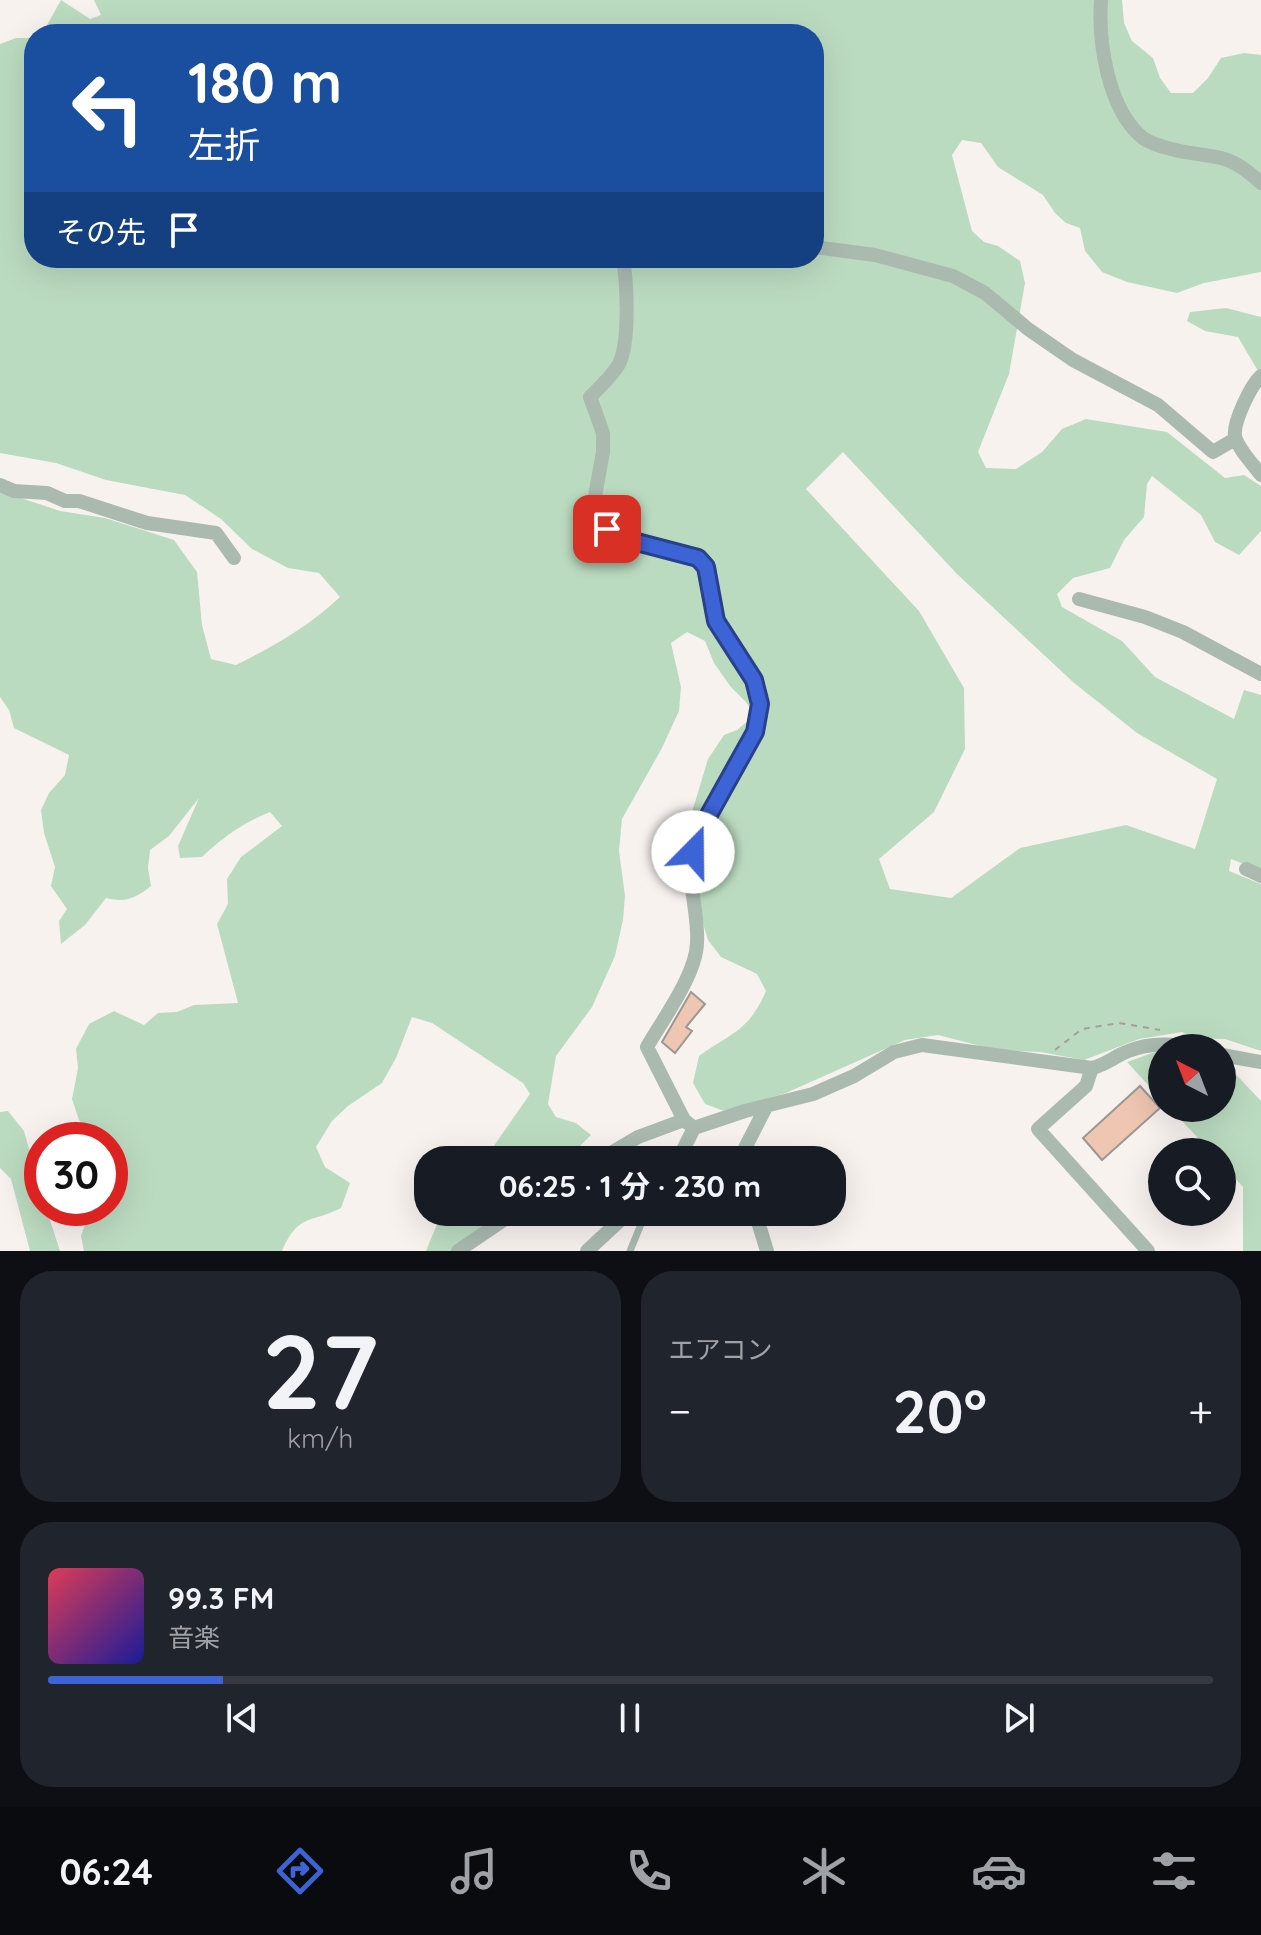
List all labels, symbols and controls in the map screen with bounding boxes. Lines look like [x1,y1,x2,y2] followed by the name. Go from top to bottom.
[188,47,342,117] text: 180 m
[56,56,160,160] icon: left
[188,122,260,167] text: 左折
[162,208,206,252] icon: arrive
[56,213,146,251] text: その先
[573,495,641,563] pin
[585,507,629,551] icon: arrive
[651,810,735,894] position arrow
[1148,1034,1236,1122] north arrow
[1148,1034,1236,1226] map controls
[24,1122,128,1226] speed limit sign: 30
[1148,1138,1236,1226] button: search
[499,1167,761,1205] text: 06:25 · 1 分 · 230 m
[262,1305,378,1435] text: 27
[669,1333,773,1366] text: エアコン
[893,1373,987,1448] text: 20°
[669,1383,691,1438] text: −
[1188,1383,1213,1438] text: +
[287,1422,353,1455] text: km/h
[168,1579,274,1617] text: 99.3 FM
[168,1621,220,1654] text: 音楽
[220,1696,264,1740] icon: previous
[608,1696,652,1740] icon: pause
[997,1696,1041,1740] icon: next
[272,1843,328,1899] icon: directions
[446,1843,502,1899] icon: music
[621,1843,677,1899] icon: phone
[796,1843,852,1899] icon: climate
[971,1843,1027,1899] icon: car
[1146,1843,1202,1899] icon: filters
[59,1849,153,1894] text: 06:24

